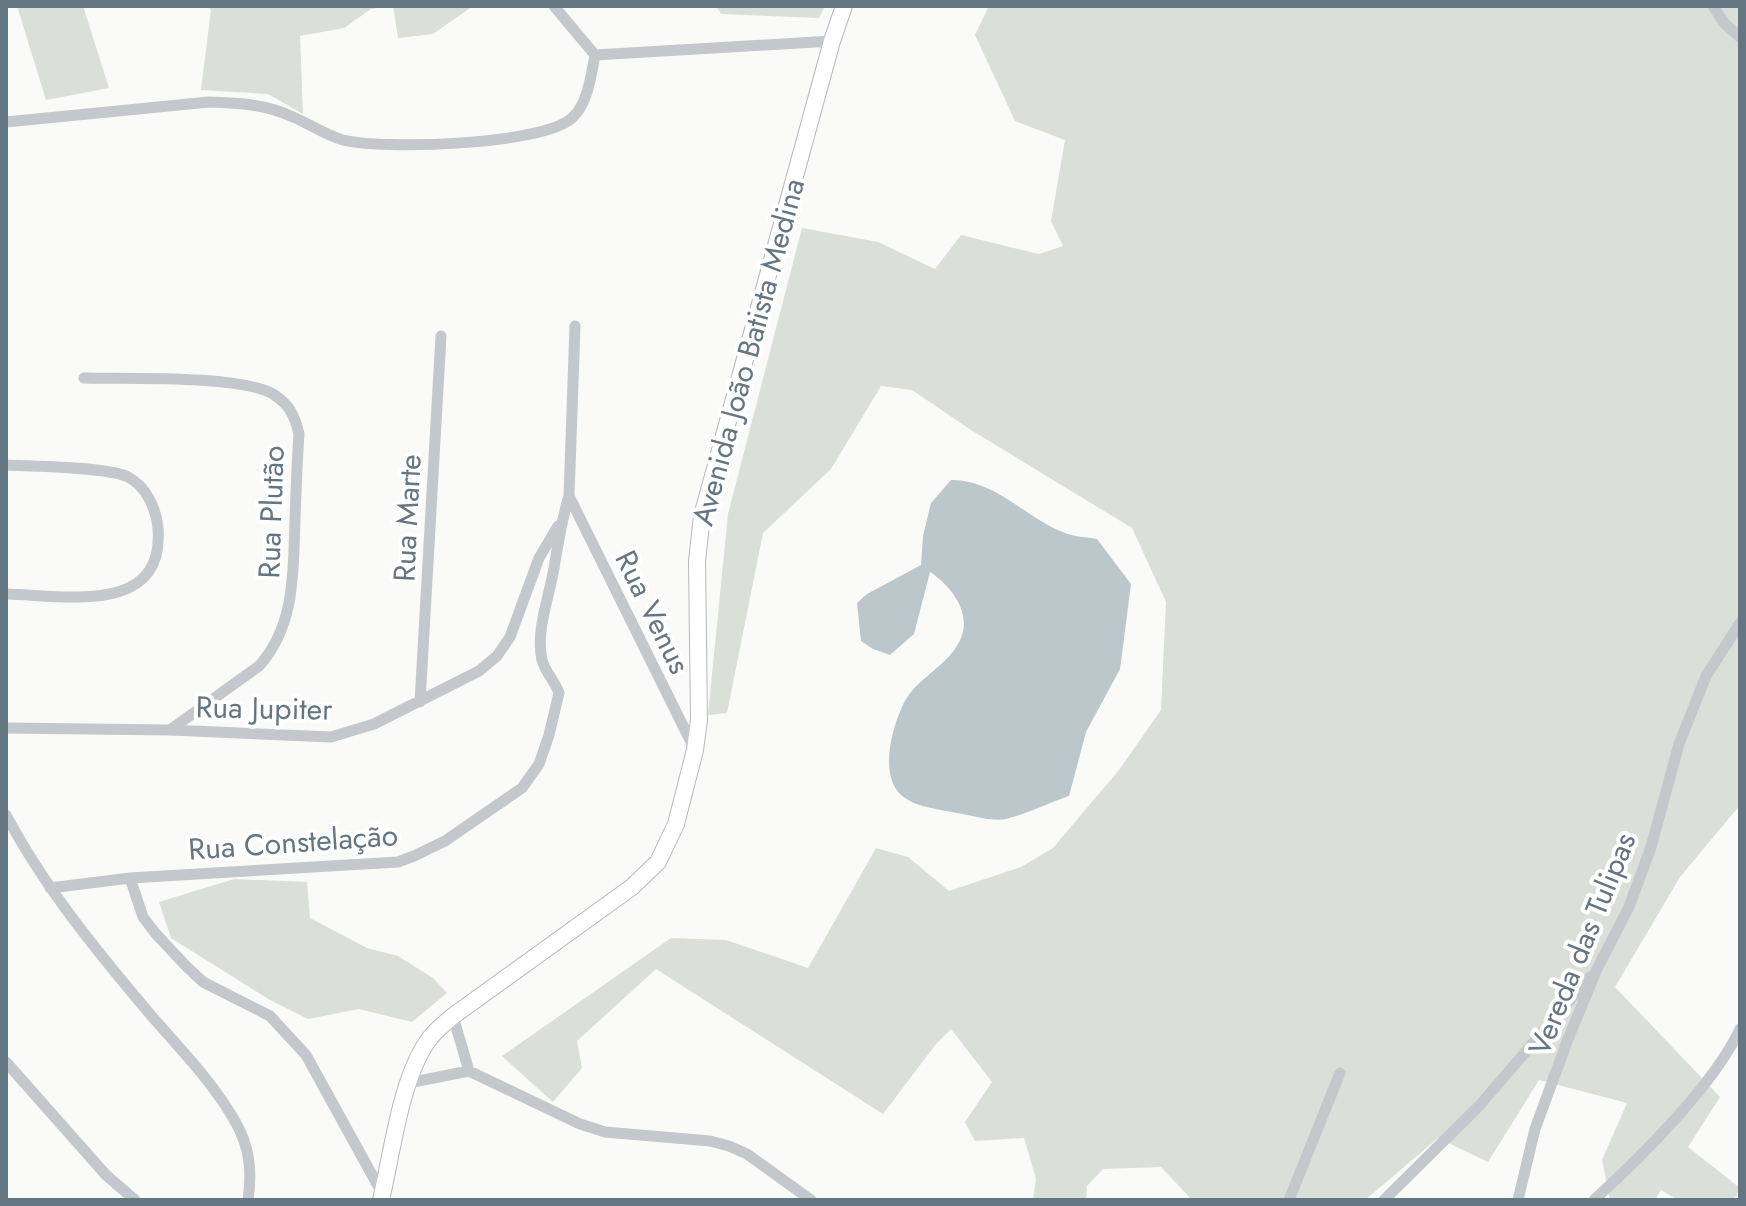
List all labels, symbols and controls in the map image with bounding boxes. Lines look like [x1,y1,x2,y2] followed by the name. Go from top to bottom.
[681,174,815,530] street label: Avenida João Batista Medina
[247,445,295,579] street label: Rua Plutão
[382,453,432,583] street label: Rua Marte
[605,543,701,681] street label: Rua Venus
[195,685,333,731] street label: Rua Jupiter
[187,813,399,871] street label: Rua Constelação
[1518,826,1646,1062] street label: Vereda das Tulipas

